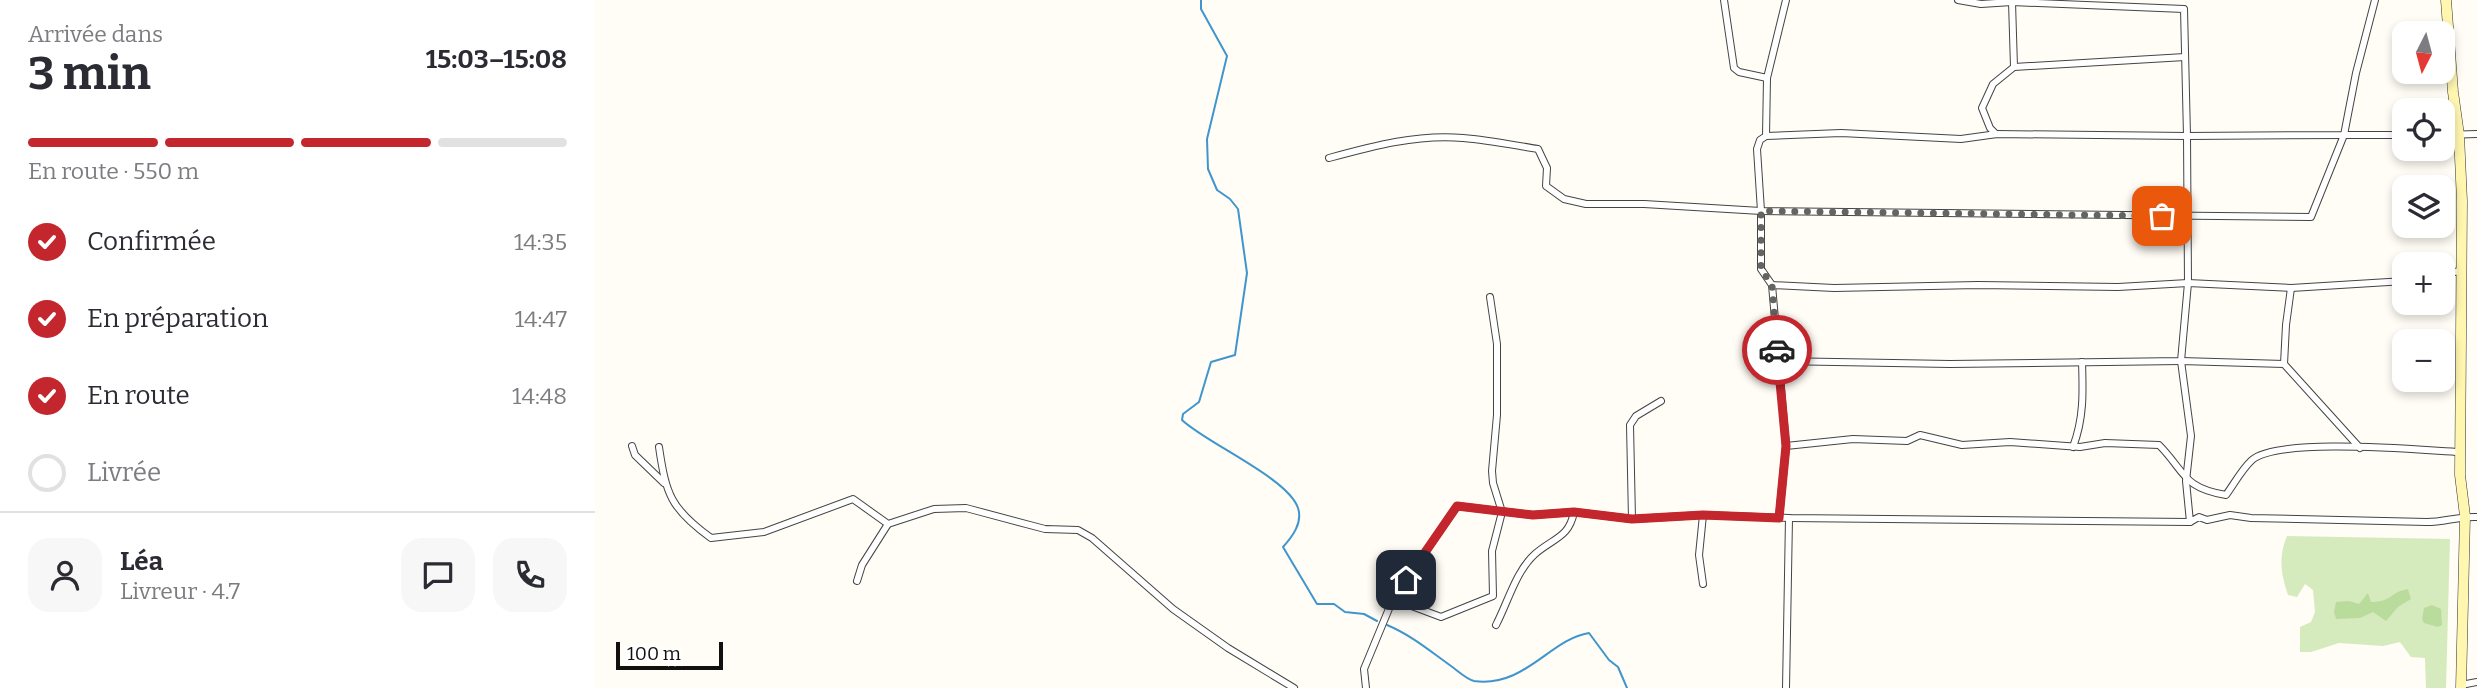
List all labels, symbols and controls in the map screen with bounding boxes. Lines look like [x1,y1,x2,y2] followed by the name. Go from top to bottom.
[28,20,163,48] text: Arrivée dans
[2392,21,2455,84] north arrow
[2392,21,2455,392] map controls
[426,44,567,75] text: 15:03–15:08
[28,46,151,101] text: 3 min
[2392,98,2455,161] button: locate
[28,157,199,185] text: En route · 550 m
[2392,175,2455,238] button: layers
[2132,186,2192,246] pin
[2143,197,2181,235] icon: bag
[28,223,66,261] icon: check
[87,226,216,257] text: Confirmée
[514,228,567,256] text: 14:35
[2392,252,2455,315] button: +
[28,300,66,338] icon: check
[87,303,268,334] text: En préparation
[515,305,567,333] text: 14:47
[1742,315,1812,385] courier
[2392,329,2455,392] button: −
[1758,331,1796,369] icon: car
[28,377,66,415] icon: check
[87,380,190,411] text: En route
[512,382,567,410] text: 14:48
[87,457,161,488] text: Livrée
[28,538,102,612] button: person
[401,538,475,612] button: chat
[493,538,567,612] button: phone
[120,546,163,577] text: Léa
[1376,550,1436,610] pin
[1387,561,1425,599] icon: home
[120,577,240,605] text: Livreur · 4.7
[616,639,723,671] scale bar
[627,642,681,665] text: 100 m

